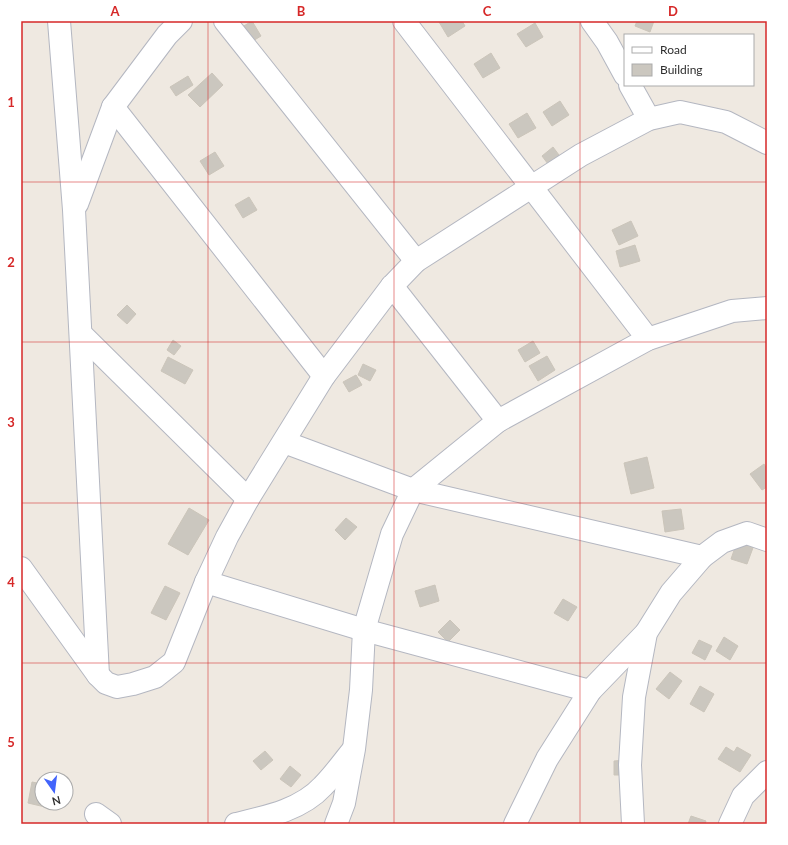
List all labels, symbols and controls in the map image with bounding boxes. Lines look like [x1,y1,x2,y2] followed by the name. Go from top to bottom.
[109,3,120,19] text: A
[297,3,306,19] text: B
[483,3,492,19] text: C
[668,3,678,19] text: D
[624,34,754,86] legend
[660,42,687,57] text: Road
[660,62,703,77] text: Building
[7,94,15,110] text: 1
[7,254,15,270] text: 2
[7,414,15,430] text: 3
[7,574,15,590] text: 4
[7,734,15,750] text: 5
[34,771,74,811] north arrow
[51,794,62,809] text: N

